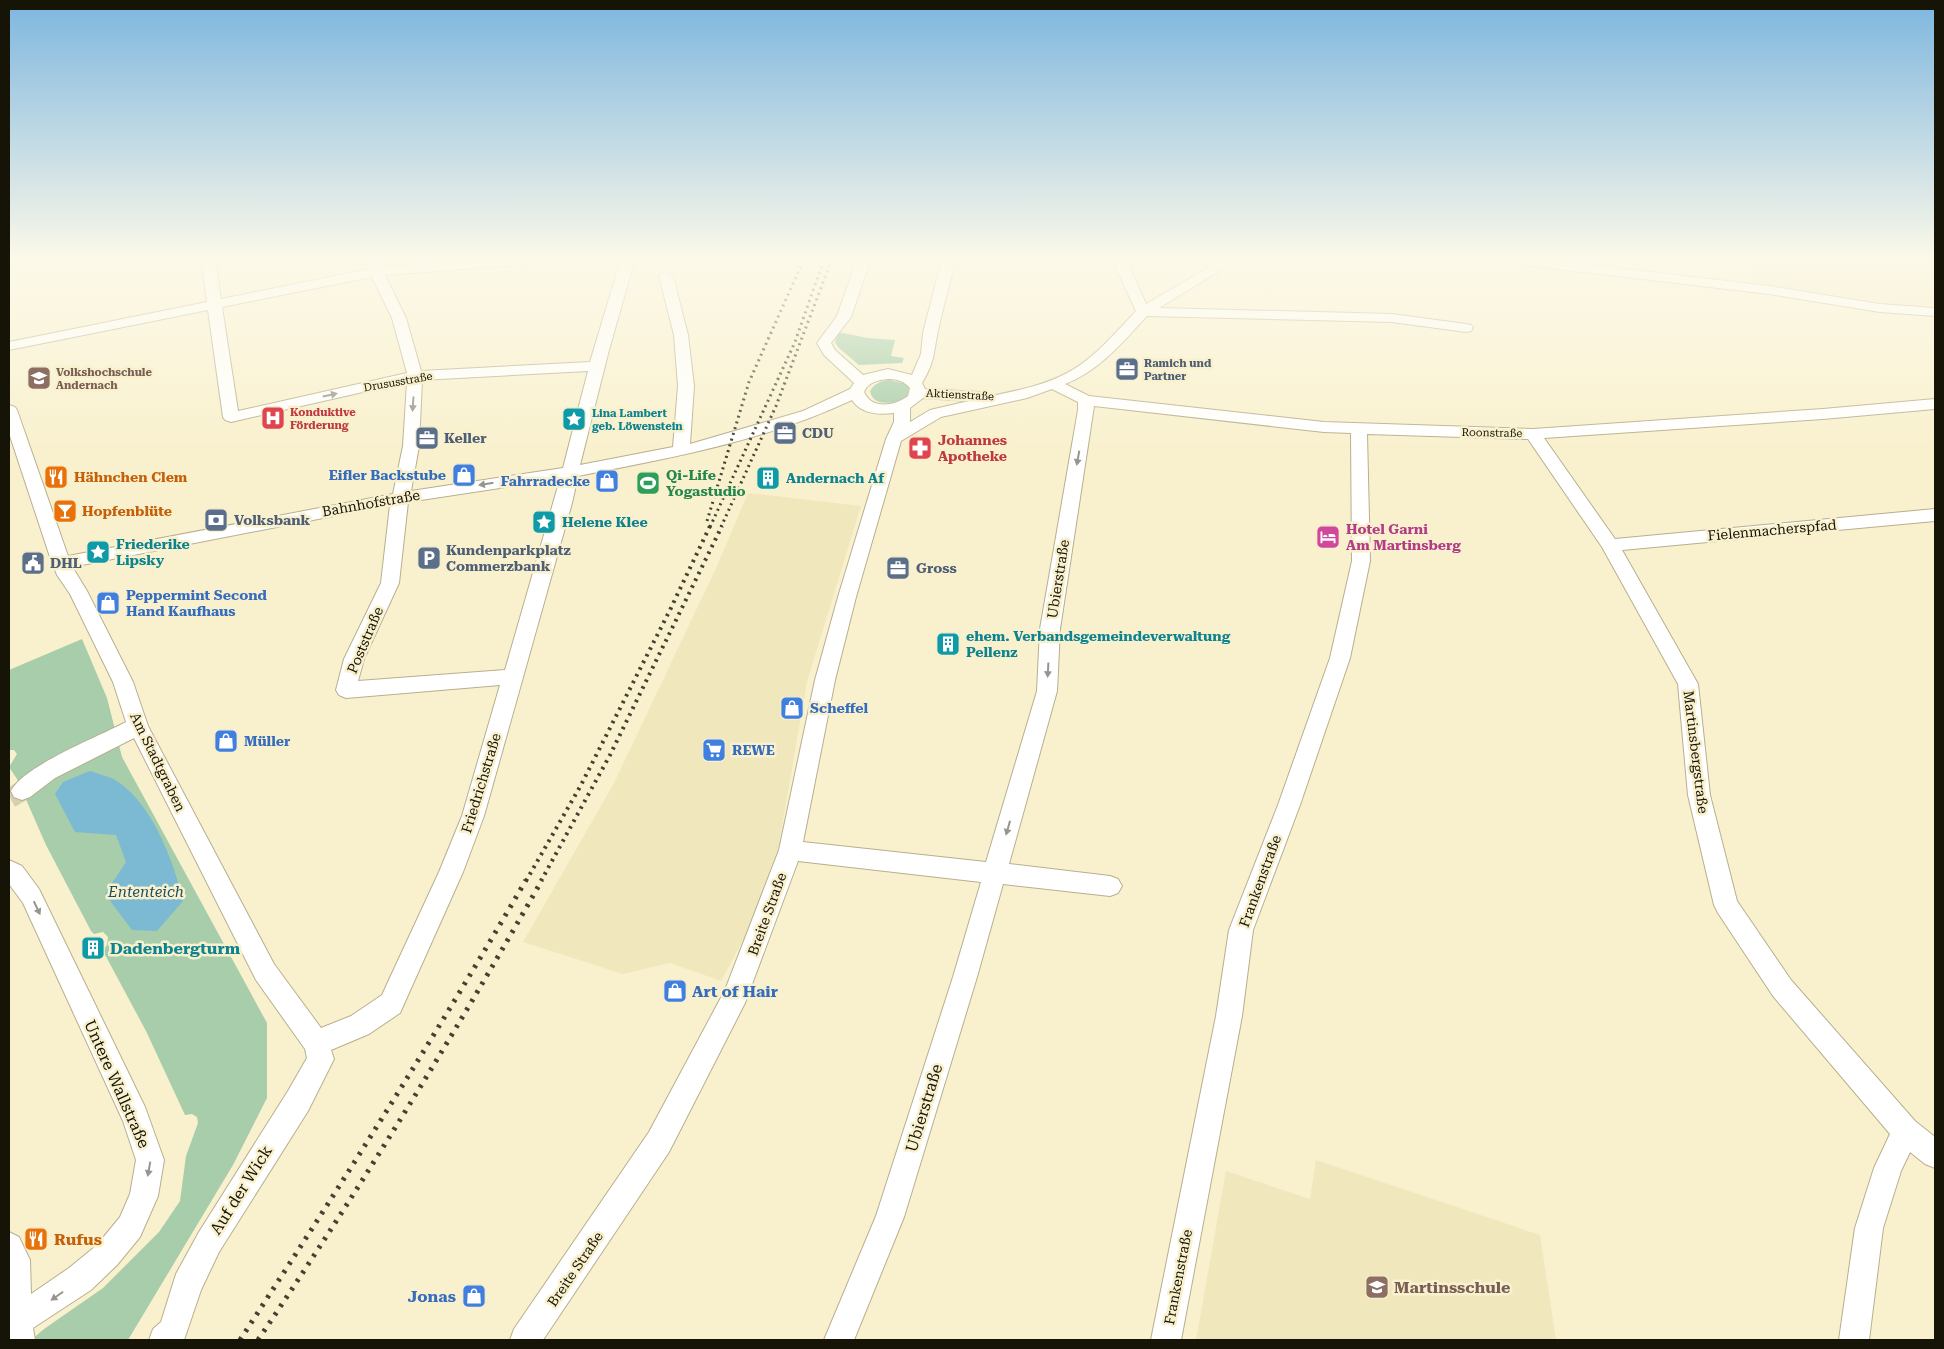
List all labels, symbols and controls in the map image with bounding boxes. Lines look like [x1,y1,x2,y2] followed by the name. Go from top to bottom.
[1114,356,1140,382] office icon: Ramich und Partner
[1144,357,1212,383] place label: Ramich und Partner
[26,365,52,391] school or university icon: Volkshochschule Andernach
[56,366,152,392] place label: Volkshochschule Andernach
[363,370,433,394] street label: Drususstraße
[926,387,994,403] street label: Aktienstraße
[322,391,337,399] one-way arrow
[409,397,417,413] one-way arrow
[260,405,286,431] hospital icon: Konduktive Förderung
[290,406,356,432] place label: Konduktive Förderung
[561,406,587,432] place icon: Lina Lambert geb. Löwenstein
[591,407,683,433] place label: Lina Lambert geb. Löwenstein
[772,420,798,446] office icon: CDU
[414,425,440,451] office icon: Keller
[802,425,834,441] place label: CDU
[1462,426,1522,440] street label: Roonstraße
[444,430,487,446] place label: Keller
[938,432,1007,464] place label: Johannes Apotheke
[907,435,933,461] pharmacy icon: Johannes Apotheke
[1073,450,1081,466] one-way arrow
[451,462,477,488] shop icon: Eifler Backstube
[43,464,69,490] restaurant icon: Hähnchen Clem
[755,465,781,491] building icon: Andernach Af
[329,467,446,483] place label: Eifler Backstube
[666,467,746,499] place label: Qi-Life Yogastudio
[594,468,620,494] shop icon: Fahrradecke
[74,469,188,485] place label: Hähnchen Clem
[635,470,661,496] sports icon: Qi-Life Yogastudio
[786,470,885,486] place label: Andernach Af
[501,473,590,489] place label: Fahrradecke
[478,481,494,489] one-way arrow
[321,486,421,519] street label: Bahnhofstraße
[52,498,78,524] bar icon: Hopfenblüte
[82,503,172,519] place label: Hopfenblüte
[203,507,229,533] bank icon: Volksbank
[531,509,557,535] place icon: Helene Klee
[234,512,311,528] place label: Volksbank
[562,514,648,530] place label: Helene Klee
[1707,516,1837,544] street label: Fielenmacherspfad
[1346,521,1461,553] place label: Hotel Garni Am Martinsberg
[1315,524,1341,550] hotel icon: Hotel Garni Am Martinsberg
[116,536,190,568] place label: Friederike Lipsky
[1044,538,1072,620] street label: Ubierstraße
[85,539,111,565] place icon: Friederike Lipsky
[446,542,571,574] place label: Kundenparkplatz Commerzbank
[416,545,442,571] parking icon: Kundenparkplatz Commerzbank
[20,550,46,576] public building icon: DHL
[50,555,82,571] place label: DHL
[885,555,911,581] office icon: Gross
[916,560,957,576] place label: Gross
[126,587,268,619] place label: Peppermint Second Hand Kaufhaus
[95,590,121,616] shop icon: Peppermint Second Hand Kaufhaus
[344,604,386,676] street label: Poststraße
[966,628,1231,660] place label: ehem. Verbandsgemeindeverwaltung Pellenz
[935,631,961,657] building icon: ehem. Verbandsgemeindeverwaltung Pellenz
[1043,663,1051,679] one-way arrow
[1681,690,1712,815] street label: Martinsbergstraße
[779,695,805,721] shop icon: Scheffel
[810,700,868,716] place label: Scheffel
[127,710,189,814] street label: Am Stadtgraben
[213,728,239,754] shop icon: Müller
[458,731,504,835] street label: Friedrichstraße
[244,733,291,749] place label: Müller
[701,737,727,763] supermarket icon: REWE
[732,742,775,758] place label: REWE
[1004,820,1012,835] one-way arrow
[1236,832,1284,929] street label: Frankenstraße
[745,870,789,958] street label: Breite Straße
[107,883,184,901] water label: Ententeich
[33,901,41,915] one-way arrow
[80,935,106,961] building icon: Dadenbergturm
[110,939,241,958] place label: Dadenbergturm
[662,978,688,1004] shop icon: Art of Hair
[692,982,778,1001] place label: Art of Hair
[80,1017,154,1151] street label: Untere Wallstraße
[902,1061,946,1154] street label: Ubierstraße
[206,1142,276,1238] street label: Auf der Wick
[144,1161,152,1177] one-way arrow
[23,1226,49,1252] restaurant icon: Rufus
[544,1228,606,1310] street label: Breite Straße
[1161,1228,1195,1326] street label: Frankenstraße
[54,1230,102,1249] place label: Rufus
[1364,1274,1390,1300] school or university icon: Martinsschule
[1394,1278,1510,1297] place label: Martinsschule
[461,1283,487,1309] shop icon: Jonas
[408,1287,456,1306] place label: Jonas
[50,1291,63,1301] one-way arrow

